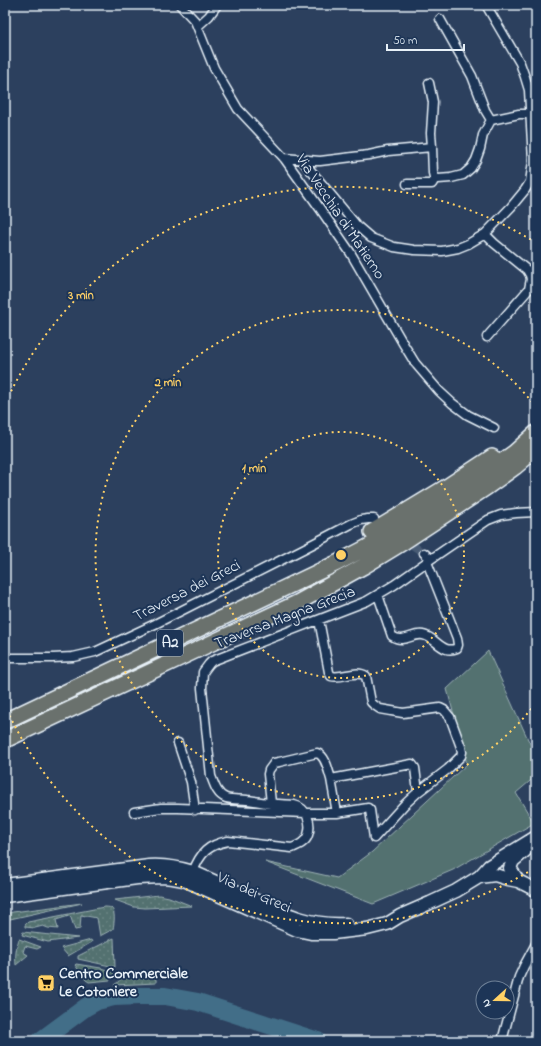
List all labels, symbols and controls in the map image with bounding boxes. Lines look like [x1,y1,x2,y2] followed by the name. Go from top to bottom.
[387,26,464,52] scale bar
[393,32,417,50] text: 50 m
[288,149,391,285] street label: Via Vecchia di Matierno
[67,287,94,305] text: 3 min
[154,374,181,392] text: 2 min
[242,460,266,478] text: 1 min
[334,548,348,562] centre of rings
[129,554,245,628] street label: Traversa dei Greci
[211,580,359,656] street label: Traversa Magna Grecia
[157,630,183,656] road number: A2
[212,866,295,920] street label: Via dei Greci
[59,962,189,1004] place label: Centro Commerciale Le Cotoniere
[36,973,56,993] supermarket icon: Centro Commerciale Le Cotoniere
[475,980,515,1020] north arrow
[478,997,495,1010] text: N

